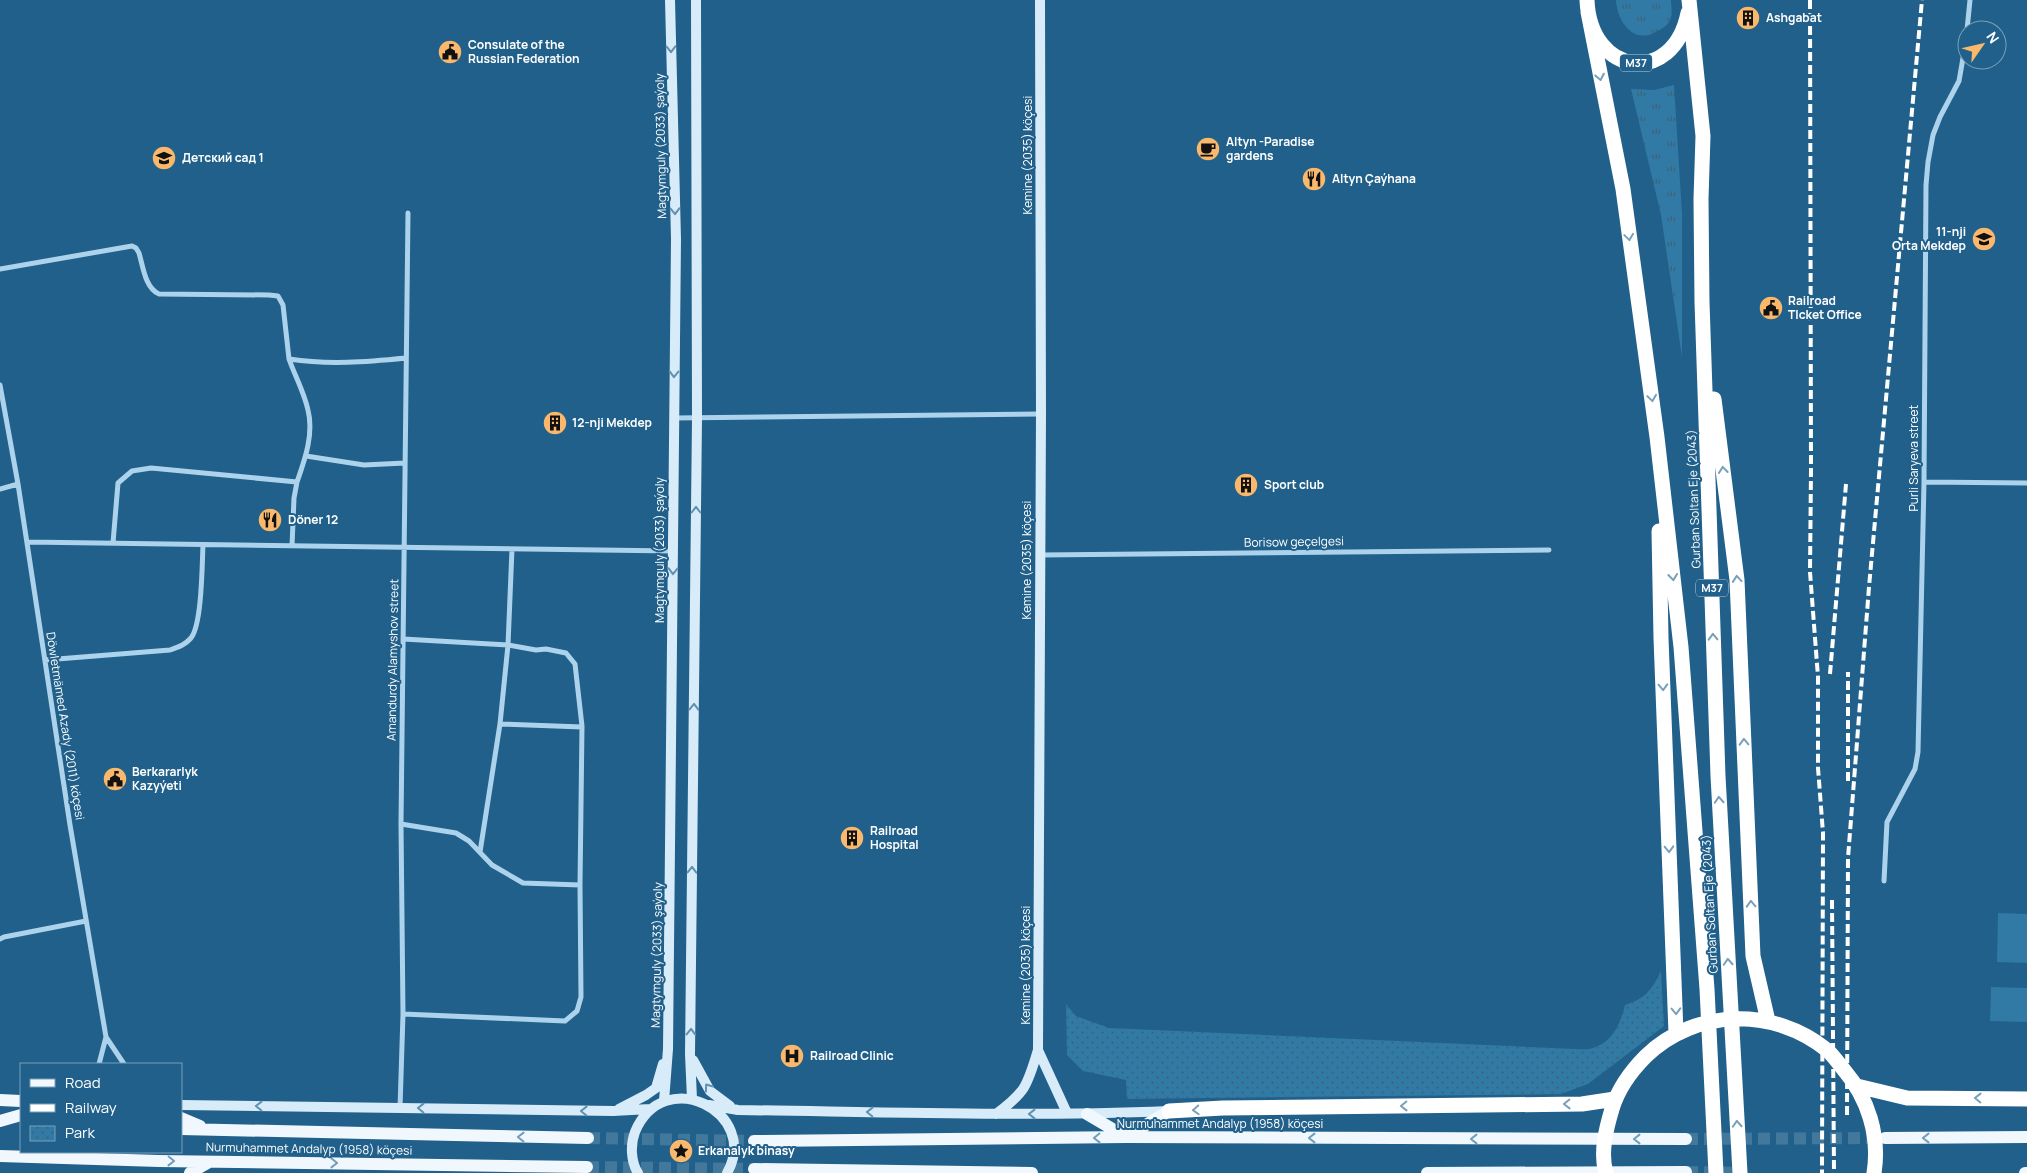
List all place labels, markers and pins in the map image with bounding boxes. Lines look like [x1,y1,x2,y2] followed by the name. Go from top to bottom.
[1735,5,1761,31] building icon: Ashgabat
[1766,9,1822,26] place label: Ashgabat
[468,36,580,67] place label: Consulate of the Russian Federation
[437,39,463,65] public building icon: Consulate of the Russian Federation
[1226,133,1315,164] place label: Altyn -Paradise gardens
[1195,136,1221,162] cafe icon: Altyn -Paradise gardens
[151,145,177,171] school or university icon: Детский сад 1
[182,149,264,166] place label: Детский сад 1
[1301,166,1327,192] restaurant icon: Altyn Çaýhana
[1332,170,1416,187] place label: Altyn Çaýhana
[1892,223,1966,254] place label: 11-nji Orta Mekdep
[1971,226,1997,252] school or university icon: 11-nji Orta Mekdep
[1788,292,1862,323] place label: Railroad TIcket Office
[1758,295,1784,321] public building icon: Railroad TIcket Office
[542,410,568,436] building icon: 12-nji Mekdep
[572,414,652,431] place label: 12-nji Mekdep
[1233,472,1259,498] building icon: Sport club
[1264,476,1324,493] place label: Sport club
[257,507,283,533] restaurant icon: Döner 12
[288,511,338,528] place label: Döner 12
[132,763,198,794] place label: Berkararlyk Kazyýeti
[102,766,128,792] public building icon: Berkararlyk Kazyýeti
[870,822,919,853] place label: Railroad Hospital
[839,825,865,851] building icon: Railroad Hospital
[779,1043,805,1069] hospital icon: Railroad Clinic
[810,1047,894,1064] place label: Railroad Clinic
[668,1138,694,1164] place icon: Erkanalyk binasy
[698,1142,795,1159] place label: Erkanalyk binasy

